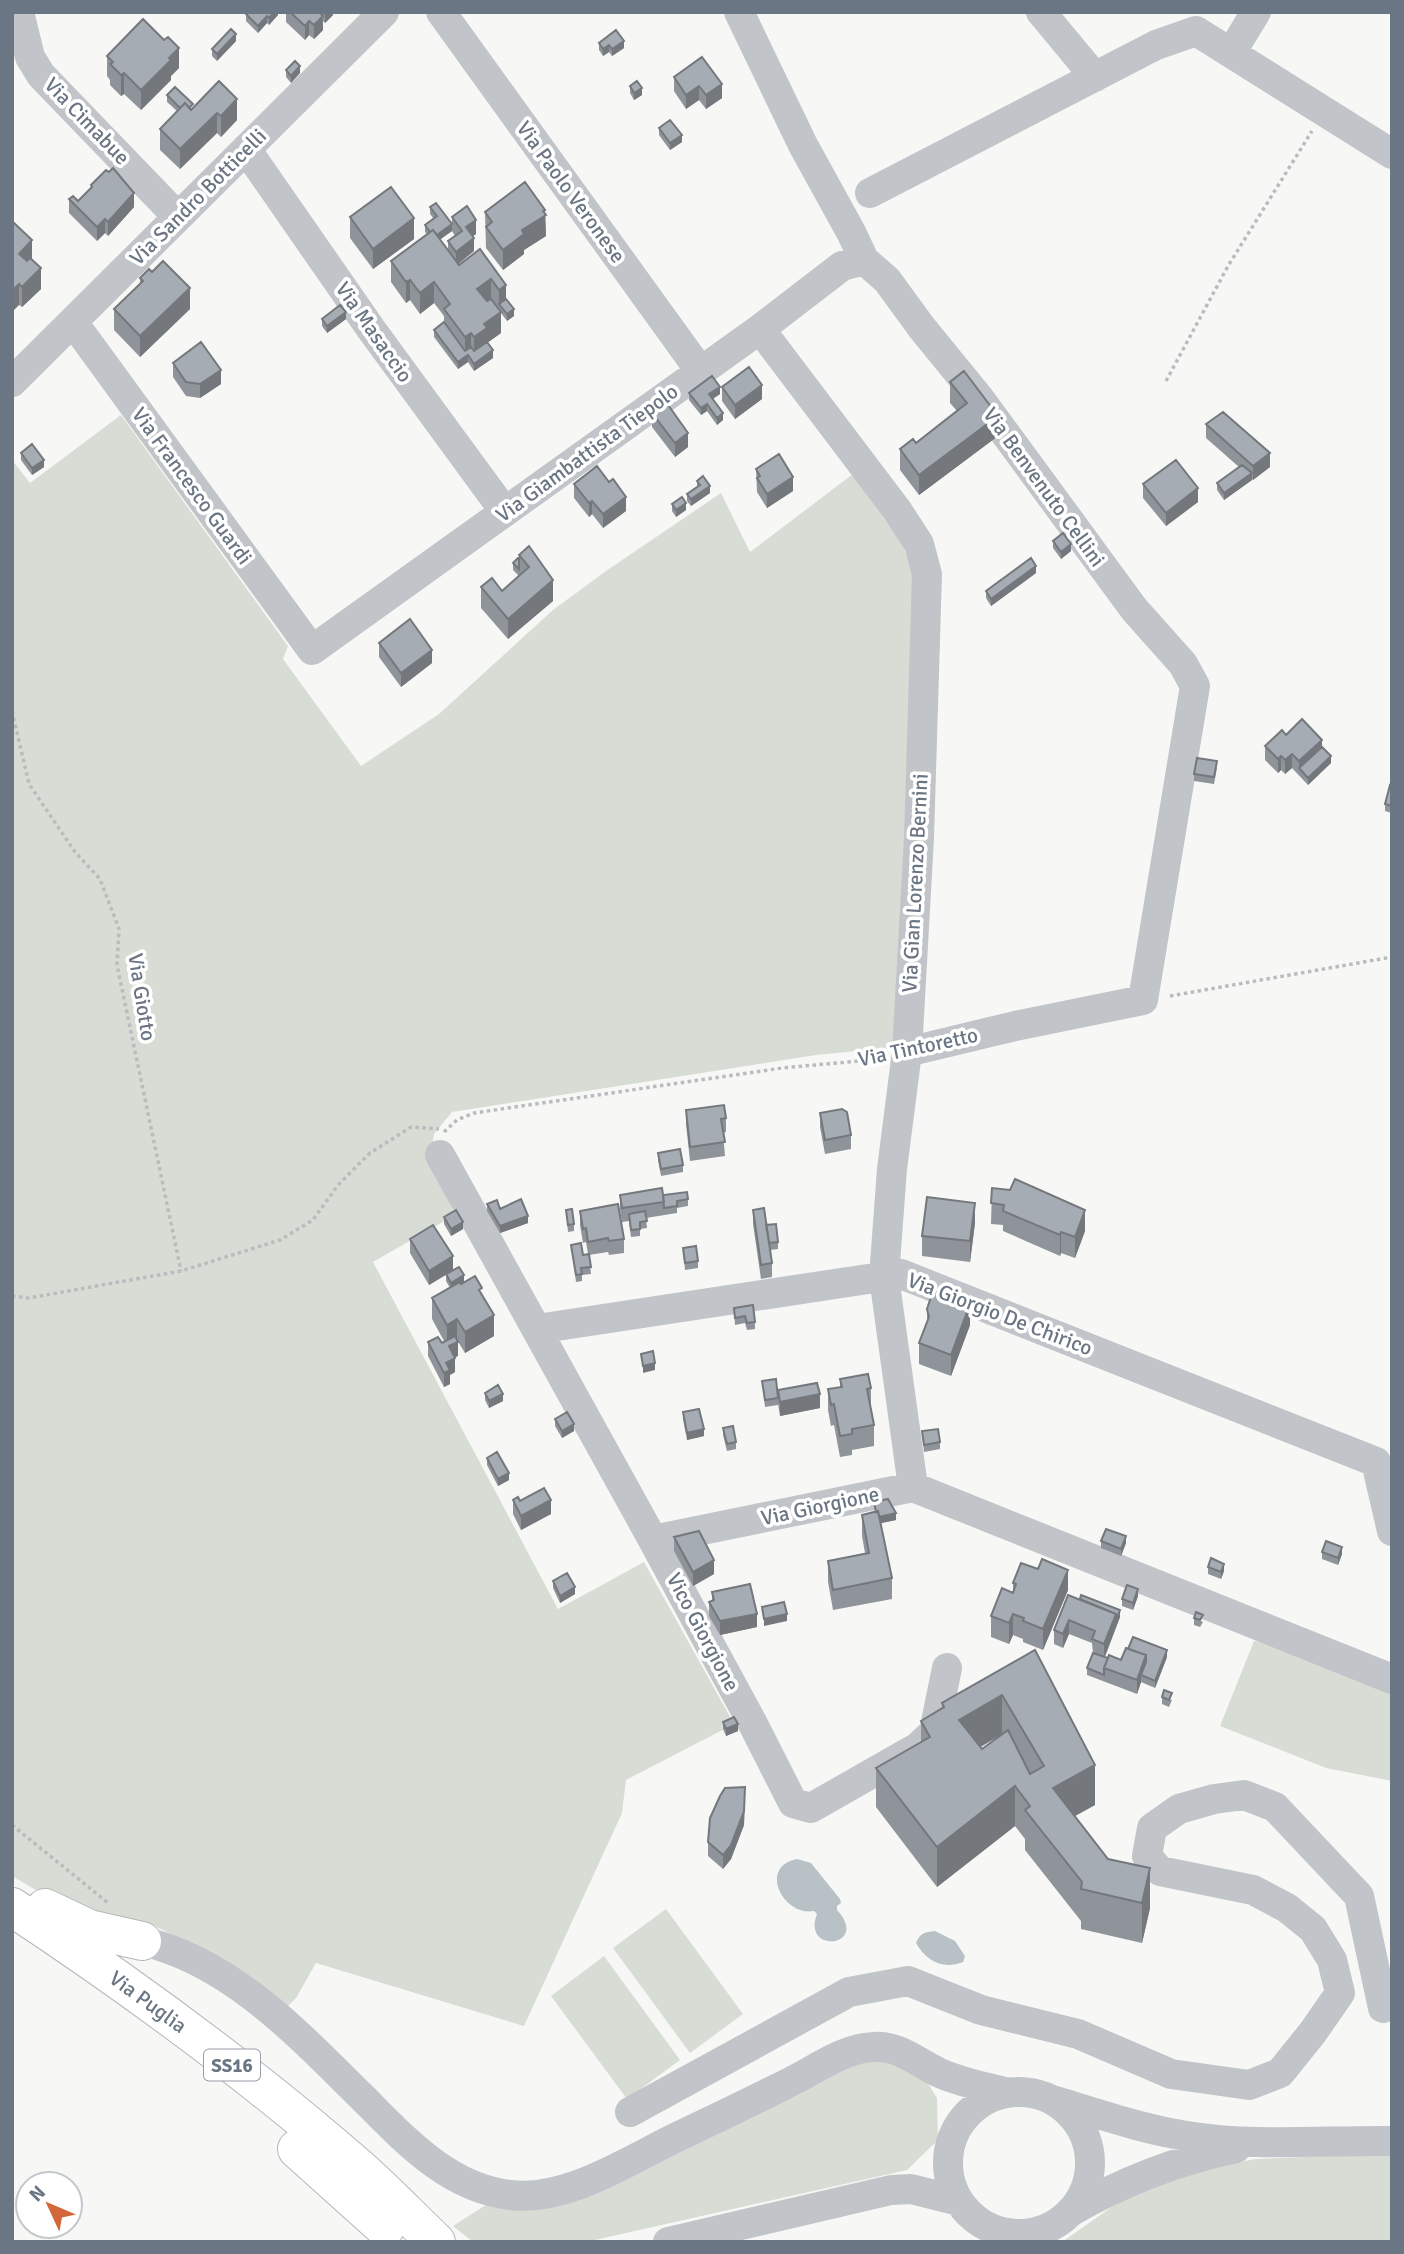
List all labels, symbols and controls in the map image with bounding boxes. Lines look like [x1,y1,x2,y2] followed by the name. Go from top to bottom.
[39,72,135,170] street label: Via Cimabue
[511,116,631,268] street label: Via Paolo Veronese
[124,123,272,271] street label: Via Sandro Botticelli
[330,277,418,387] street label: Via Masaccio
[491,378,683,528] street label: Via Giambattista Tiepolo
[126,402,258,570] street label: Via Francesco Guardi
[977,402,1111,572] street label: Via Benvenuto Cellini
[896,773,934,993] street label: Via Gian Lorenzo Bernini
[122,951,162,1043] street label: Via Giotto
[856,1022,980,1072] street label: Via Tintoretto
[904,1267,1096,1361] street label: Via Giorgio De Chirico
[758,1481,882,1531] street label: Via Giorgione
[661,1568,745,1696] street label: Vico Giorgione
[104,1965,192,2039] street label: Via Puglia
[204,2050,260,2080] road number: SS16
[14,2170,84,2240] north arrow
[24,2181,51,2207] text: N

